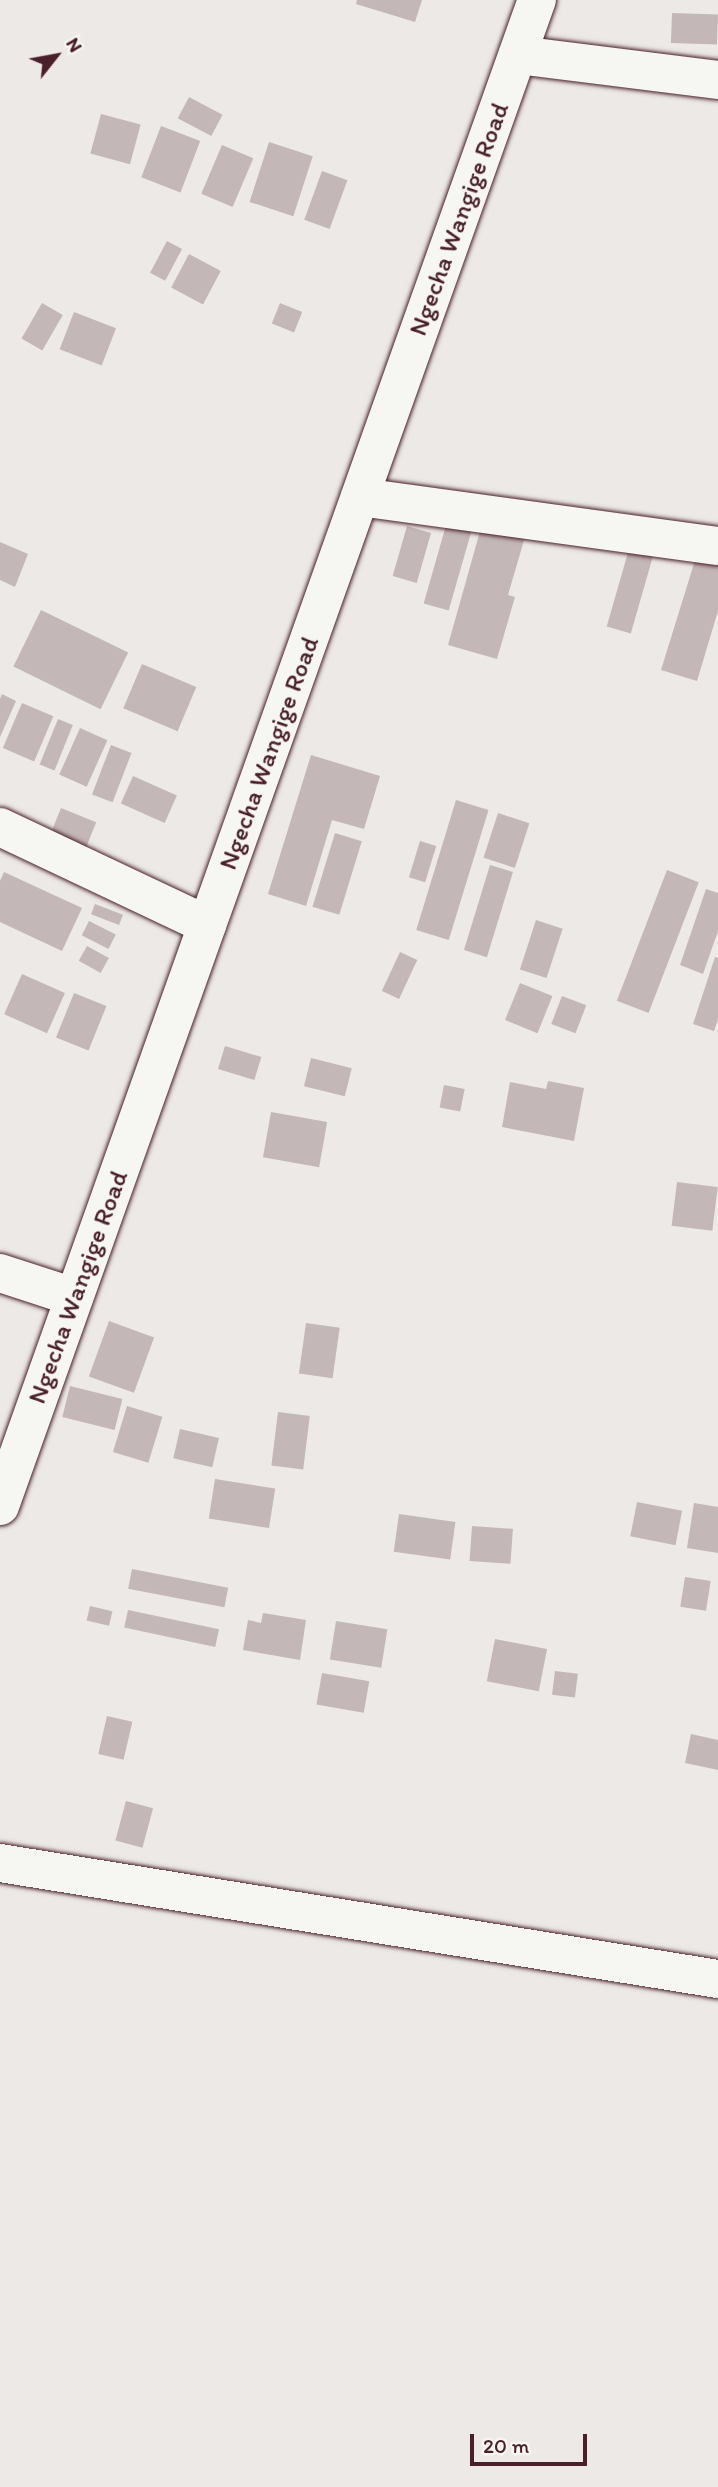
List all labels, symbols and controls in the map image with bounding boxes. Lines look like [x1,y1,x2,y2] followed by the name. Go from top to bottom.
[21,21,91,91] north arrow
[61,33,88,56] text: N
[402,99,516,339] street label: Ngecha Wangige Road
[212,633,326,873] street label: Ngecha Wangige Road
[21,1167,135,1407] street label: Ngecha Wangige Road
[473,2420,590,2464] scale bar
[483,2433,529,2458] text: 20 m

